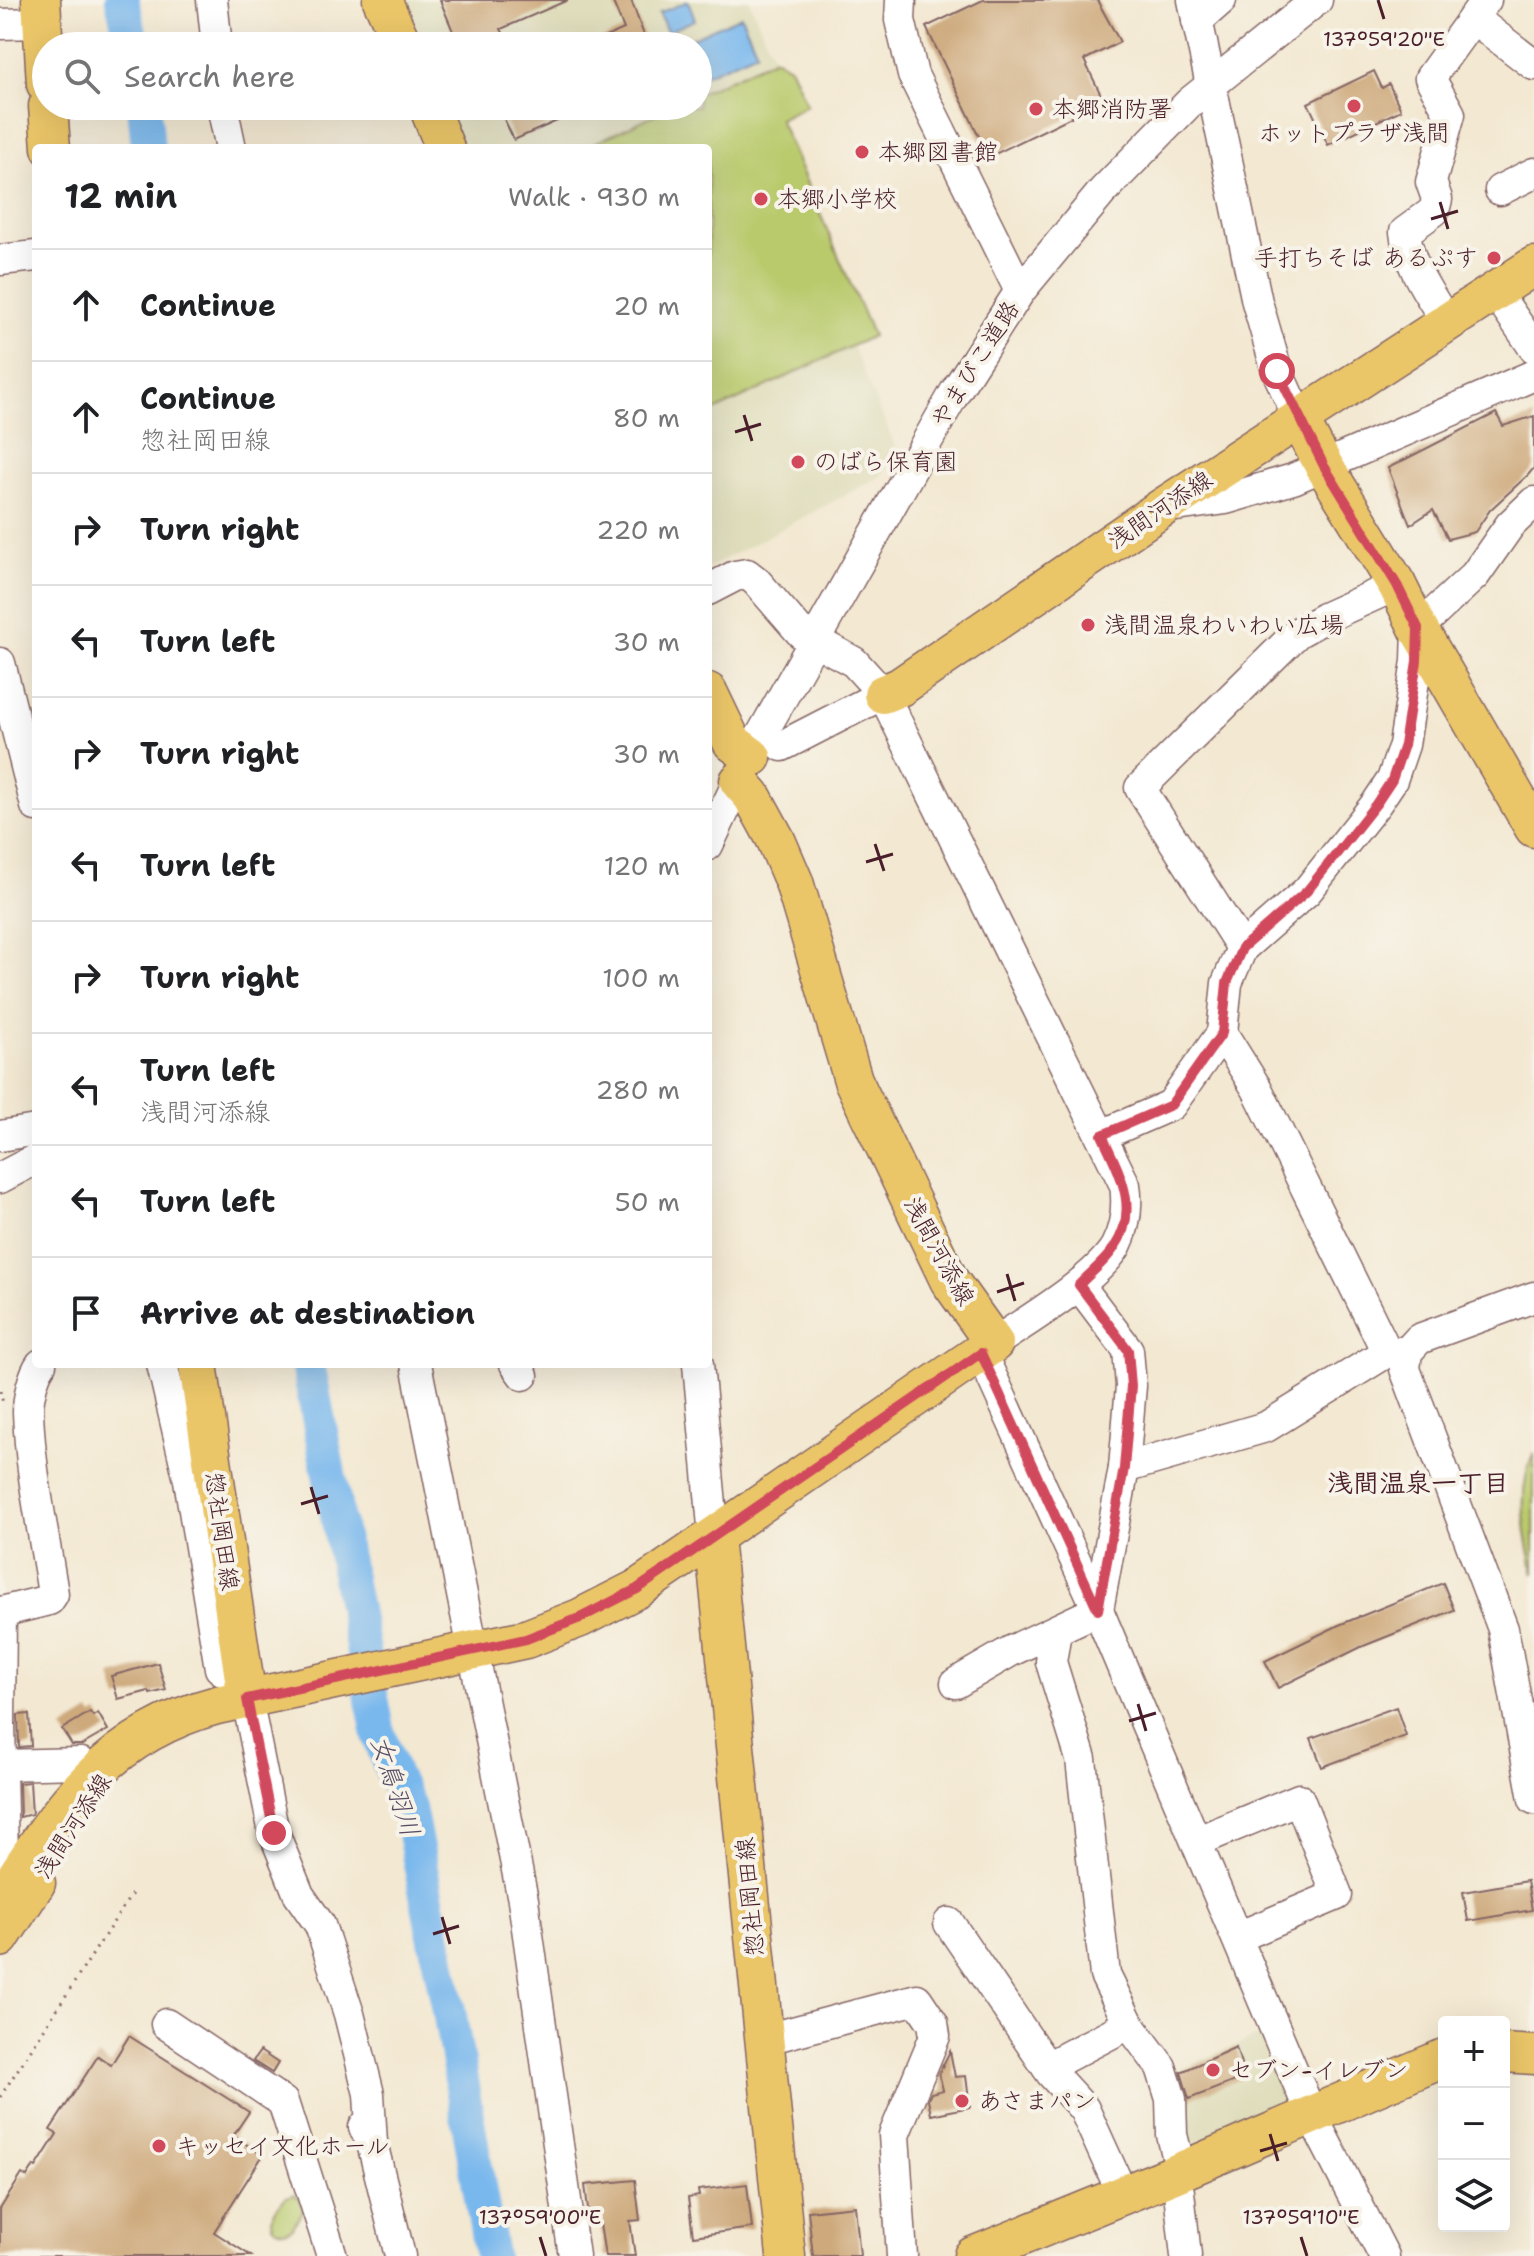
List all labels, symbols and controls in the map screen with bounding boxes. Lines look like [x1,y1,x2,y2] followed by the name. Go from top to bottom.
[1323,26,1445,52] text: 137°59'20"E
[32,32,712,120] search box
[60,54,104,98] icon: search
[124,56,295,97] text: Search here
[1052,93,1172,125] place label: 本郷消防署
[1345,97,1363,115] marker: ホットプラザ浅間
[1027,100,1045,118] marker: 本郷消防署
[1258,117,1450,149] place label: ホットプラザ浅間
[878,136,998,168] place label: 本郷図書館
[853,143,871,161] marker: 本郷図書館
[64,173,177,219] text: 12 min
[508,179,680,214] text: Walk · 930 m
[777,183,897,215] place label: 本郷小学校
[752,190,770,208] marker: 本郷小学校
[1254,242,1478,274] place label: 手打ちそば あるぷす
[1485,249,1503,267] marker: 手打ちそば あるぷす
[64,283,108,327] icon: ahead
[140,285,276,326] text: Continue
[613,288,680,323] text: 20 m
[923,294,1027,434] street label: やまびこ道路
[1259,353,1295,389] route start
[140,378,276,419] text: Continue
[64,395,108,439] icon: ahead
[613,400,680,435] text: 80 m
[140,422,270,457] text: 惣社岡田線
[814,446,958,478] place label: のばら保育園
[789,453,807,471] marker: のばら保育園
[1101,463,1219,557] street label: 浅間河添線
[64,507,108,551] icon: right
[140,509,299,550] text: Turn right
[596,512,680,547] text: 220 m
[1104,609,1344,641] place label: 浅間温泉わいわい広場
[1079,616,1097,634] marker: 浅間温泉わいわい広場
[64,619,108,663] icon: left
[140,621,275,662] text: Turn left
[613,624,680,659] text: 30 m
[64,731,108,775] icon: right
[140,733,299,774] text: Turn right
[613,736,680,771] text: 30 m
[64,843,108,887] icon: left
[140,845,275,886] text: Turn left
[604,848,680,883] text: 120 m
[64,955,108,999] icon: right
[140,957,299,998] text: Turn right
[602,960,680,995] text: 100 m
[140,1050,275,1091] text: Turn left
[64,1067,108,1111] icon: left
[595,1072,680,1107] text: 280 m
[140,1094,270,1129] text: 浅間河添線
[64,1179,108,1223] icon: left
[140,1181,275,1222] text: Turn left
[615,1184,680,1219] text: 50 m
[896,1191,982,1311] street label: 浅間河添線
[64,1291,108,1335] icon: arrive
[140,1293,475,1334] text: Arrive at destination
[1327,1465,1509,1500] district label: 浅間温泉一丁目
[198,1469,246,1593] street label: 惣社岡田線
[363,1731,429,1841] water label: 女鳥羽川
[27,1767,119,1885] street label: 浅間河添線
[256,1815,292,1851] route end
[729,1836,771,1958] street label: 惣社岡田線
[1438,2016,1510,2232] map controls
[1438,2016,1510,2088] button: +
[1229,2054,1409,2086] place label: セブン-イレブン
[1204,2061,1222,2079] marker: セブン-イレブン
[978,2085,1097,2117] place label: あさまパン
[1438,2088,1510,2160] button: −
[953,2092,971,2110] marker: あさまパン
[175,2130,390,2162] place label: キッセイ文化ホール
[150,2137,168,2155] marker: キッセイ文化ホール
[1438,2160,1510,2232] button: layers
[479,2204,601,2230] text: 137°59'00"E
[1243,2204,1359,2230] text: 137°59'10"E

